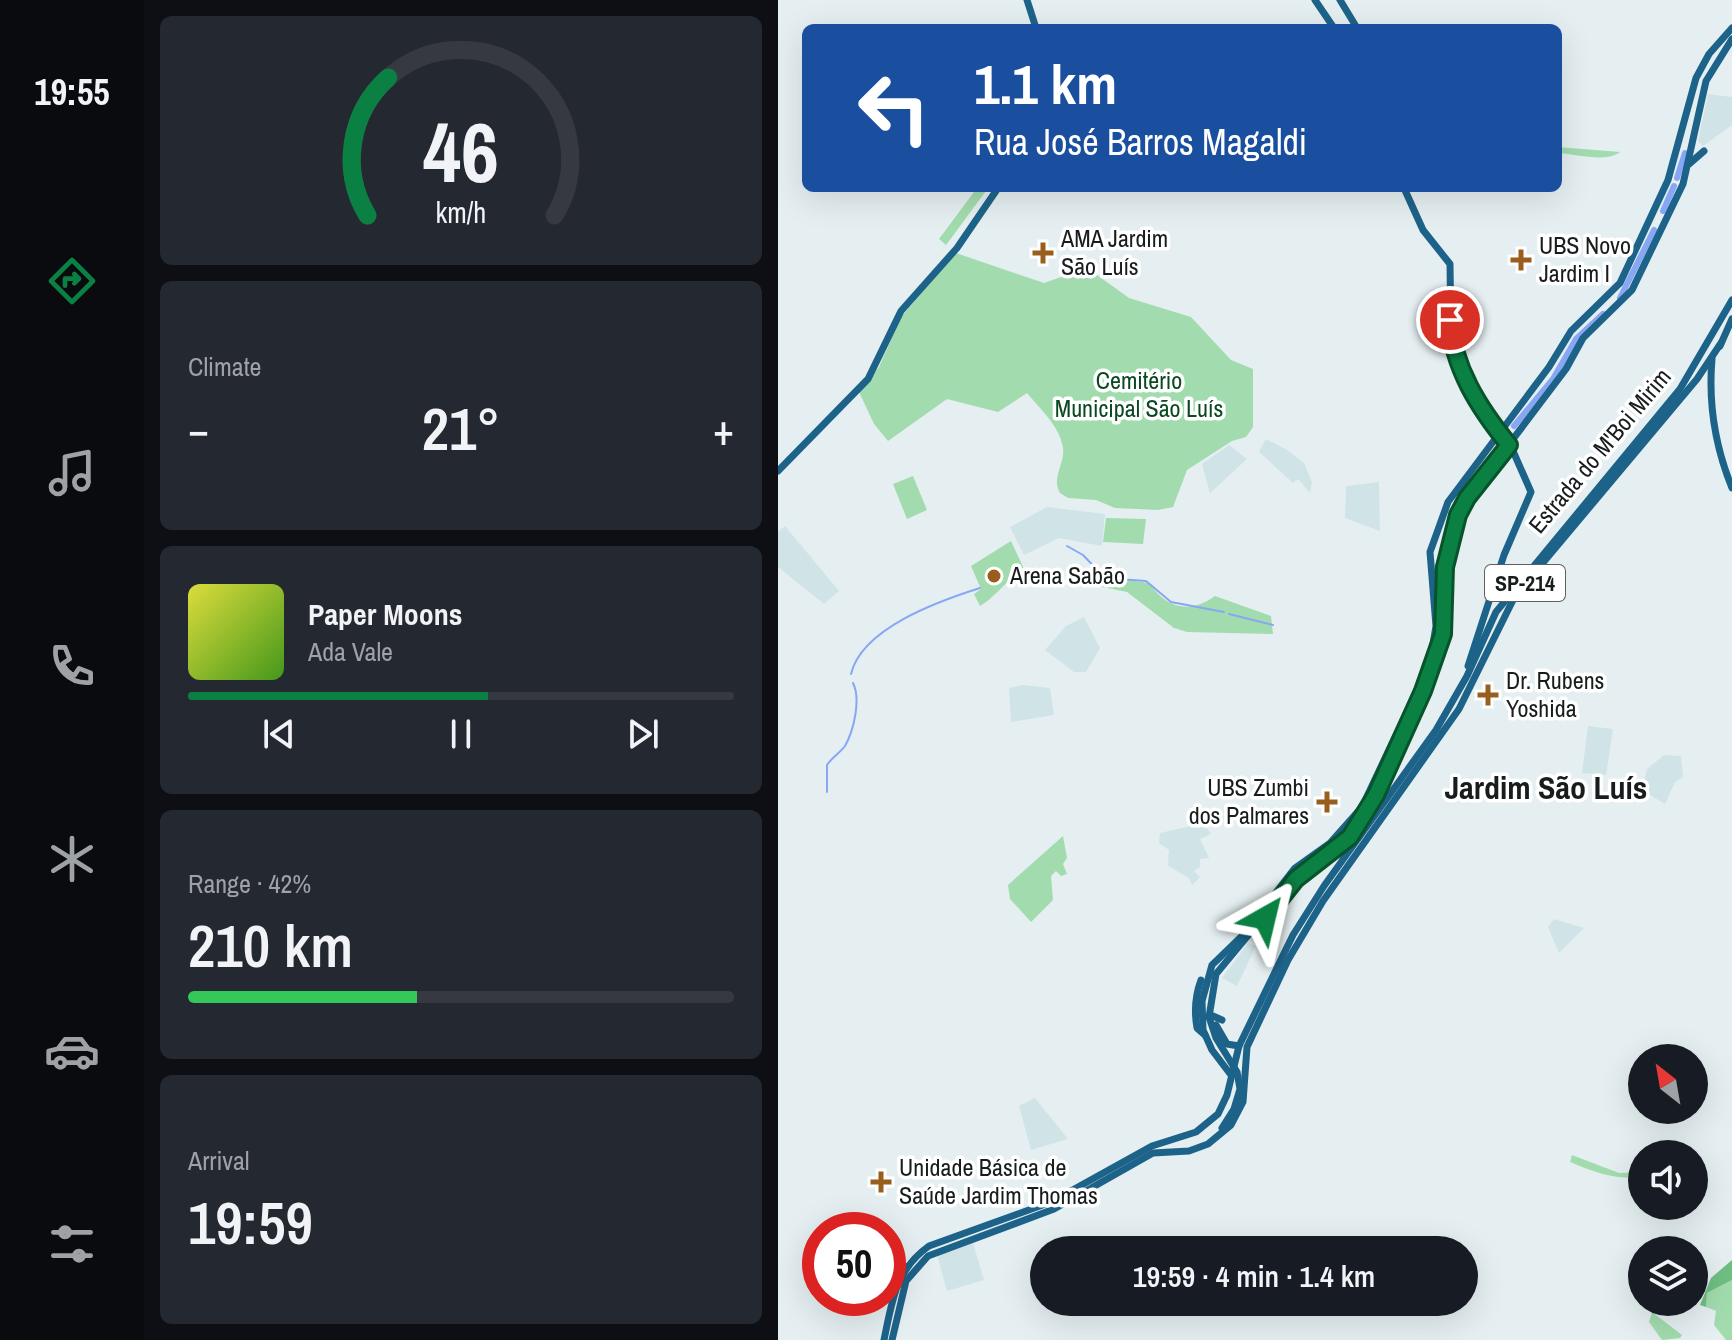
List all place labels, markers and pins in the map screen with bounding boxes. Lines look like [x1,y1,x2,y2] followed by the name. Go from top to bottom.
[1060,222,1168,282] place label: AMA Jardim São Luís
[1539,229,1631,289] place label: UBS Novo Jardim I
[1032,242,1054,264] marker: AMA Jardim São Luís
[1510,249,1532,271] marker: UBS Novo Jardim I
[1416,286,1484,354] pin
[1009,559,1125,591] place label: Arena Sabão
[985,567,1003,585] marker: Arena Sabão
[1506,664,1604,724] place label: Dr. Rubens Yoshida
[1477,684,1499,706] marker: Dr. Rubens Yoshida
[1189,771,1309,831] place label: UBS Zumbi dos Palmares
[1316,791,1338,813] marker: UBS Zumbi dos Palmares
[899,1151,1098,1211] place label: Unidade Básica de Saúde Jardim Thomas
[870,1171,892,1193] marker: Unidade Básica de Saúde Jardim Thomas

